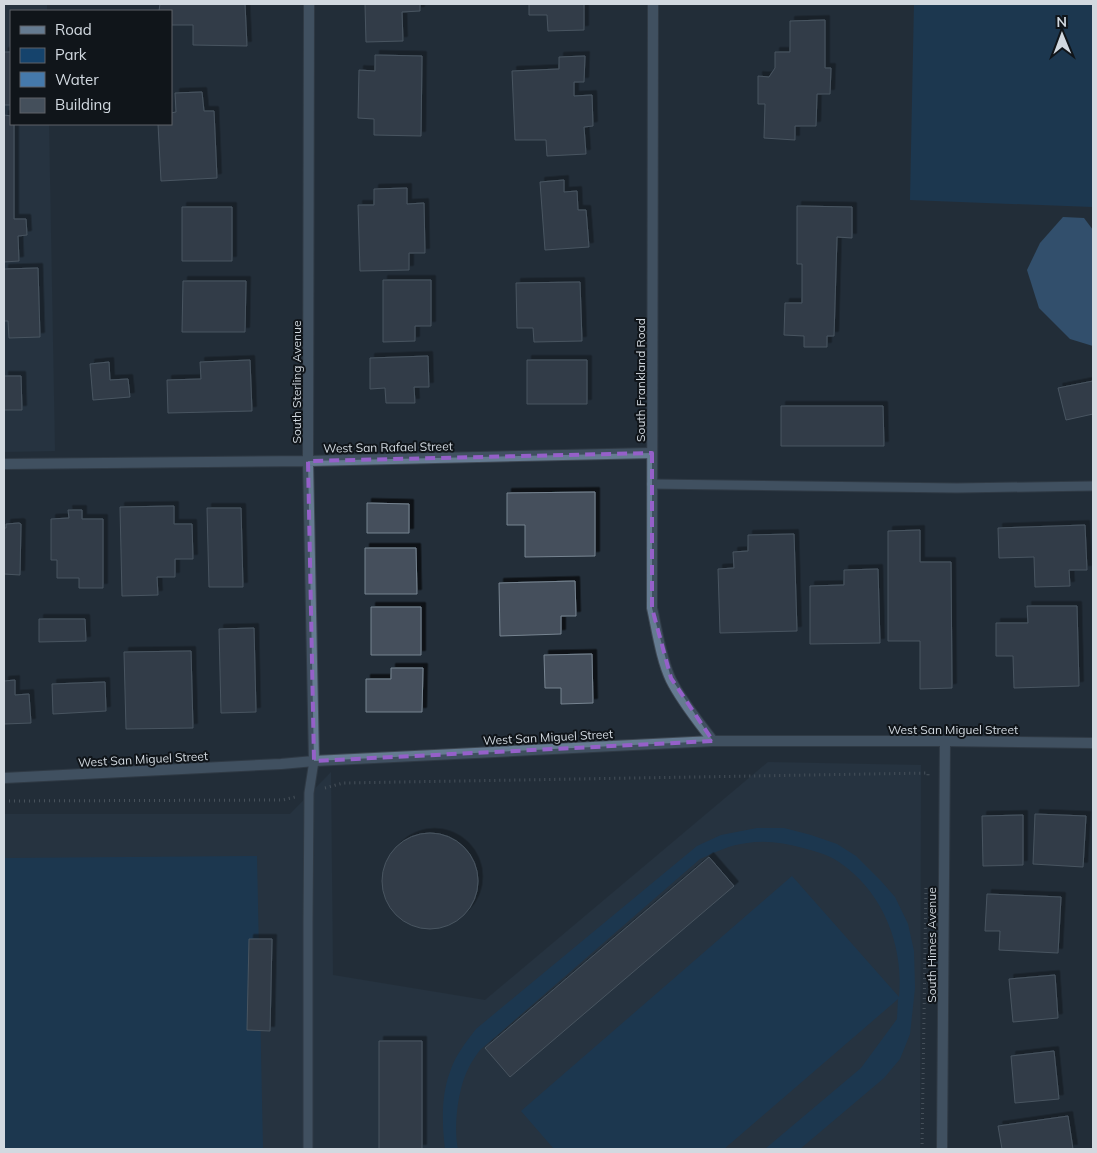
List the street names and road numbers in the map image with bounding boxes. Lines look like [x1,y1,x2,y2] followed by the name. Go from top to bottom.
[633,318,648,442] street label: South Frankland Road
[289,320,304,444] street label: South Sterling Avenue
[323,438,453,456] street label: West San Rafael Street
[888,722,1018,737] street label: West San Miguel Street
[483,726,613,748] street label: West San Miguel Street
[78,748,208,770] street label: West San Miguel Street
[924,887,939,1003] street label: South Himes Avenue

